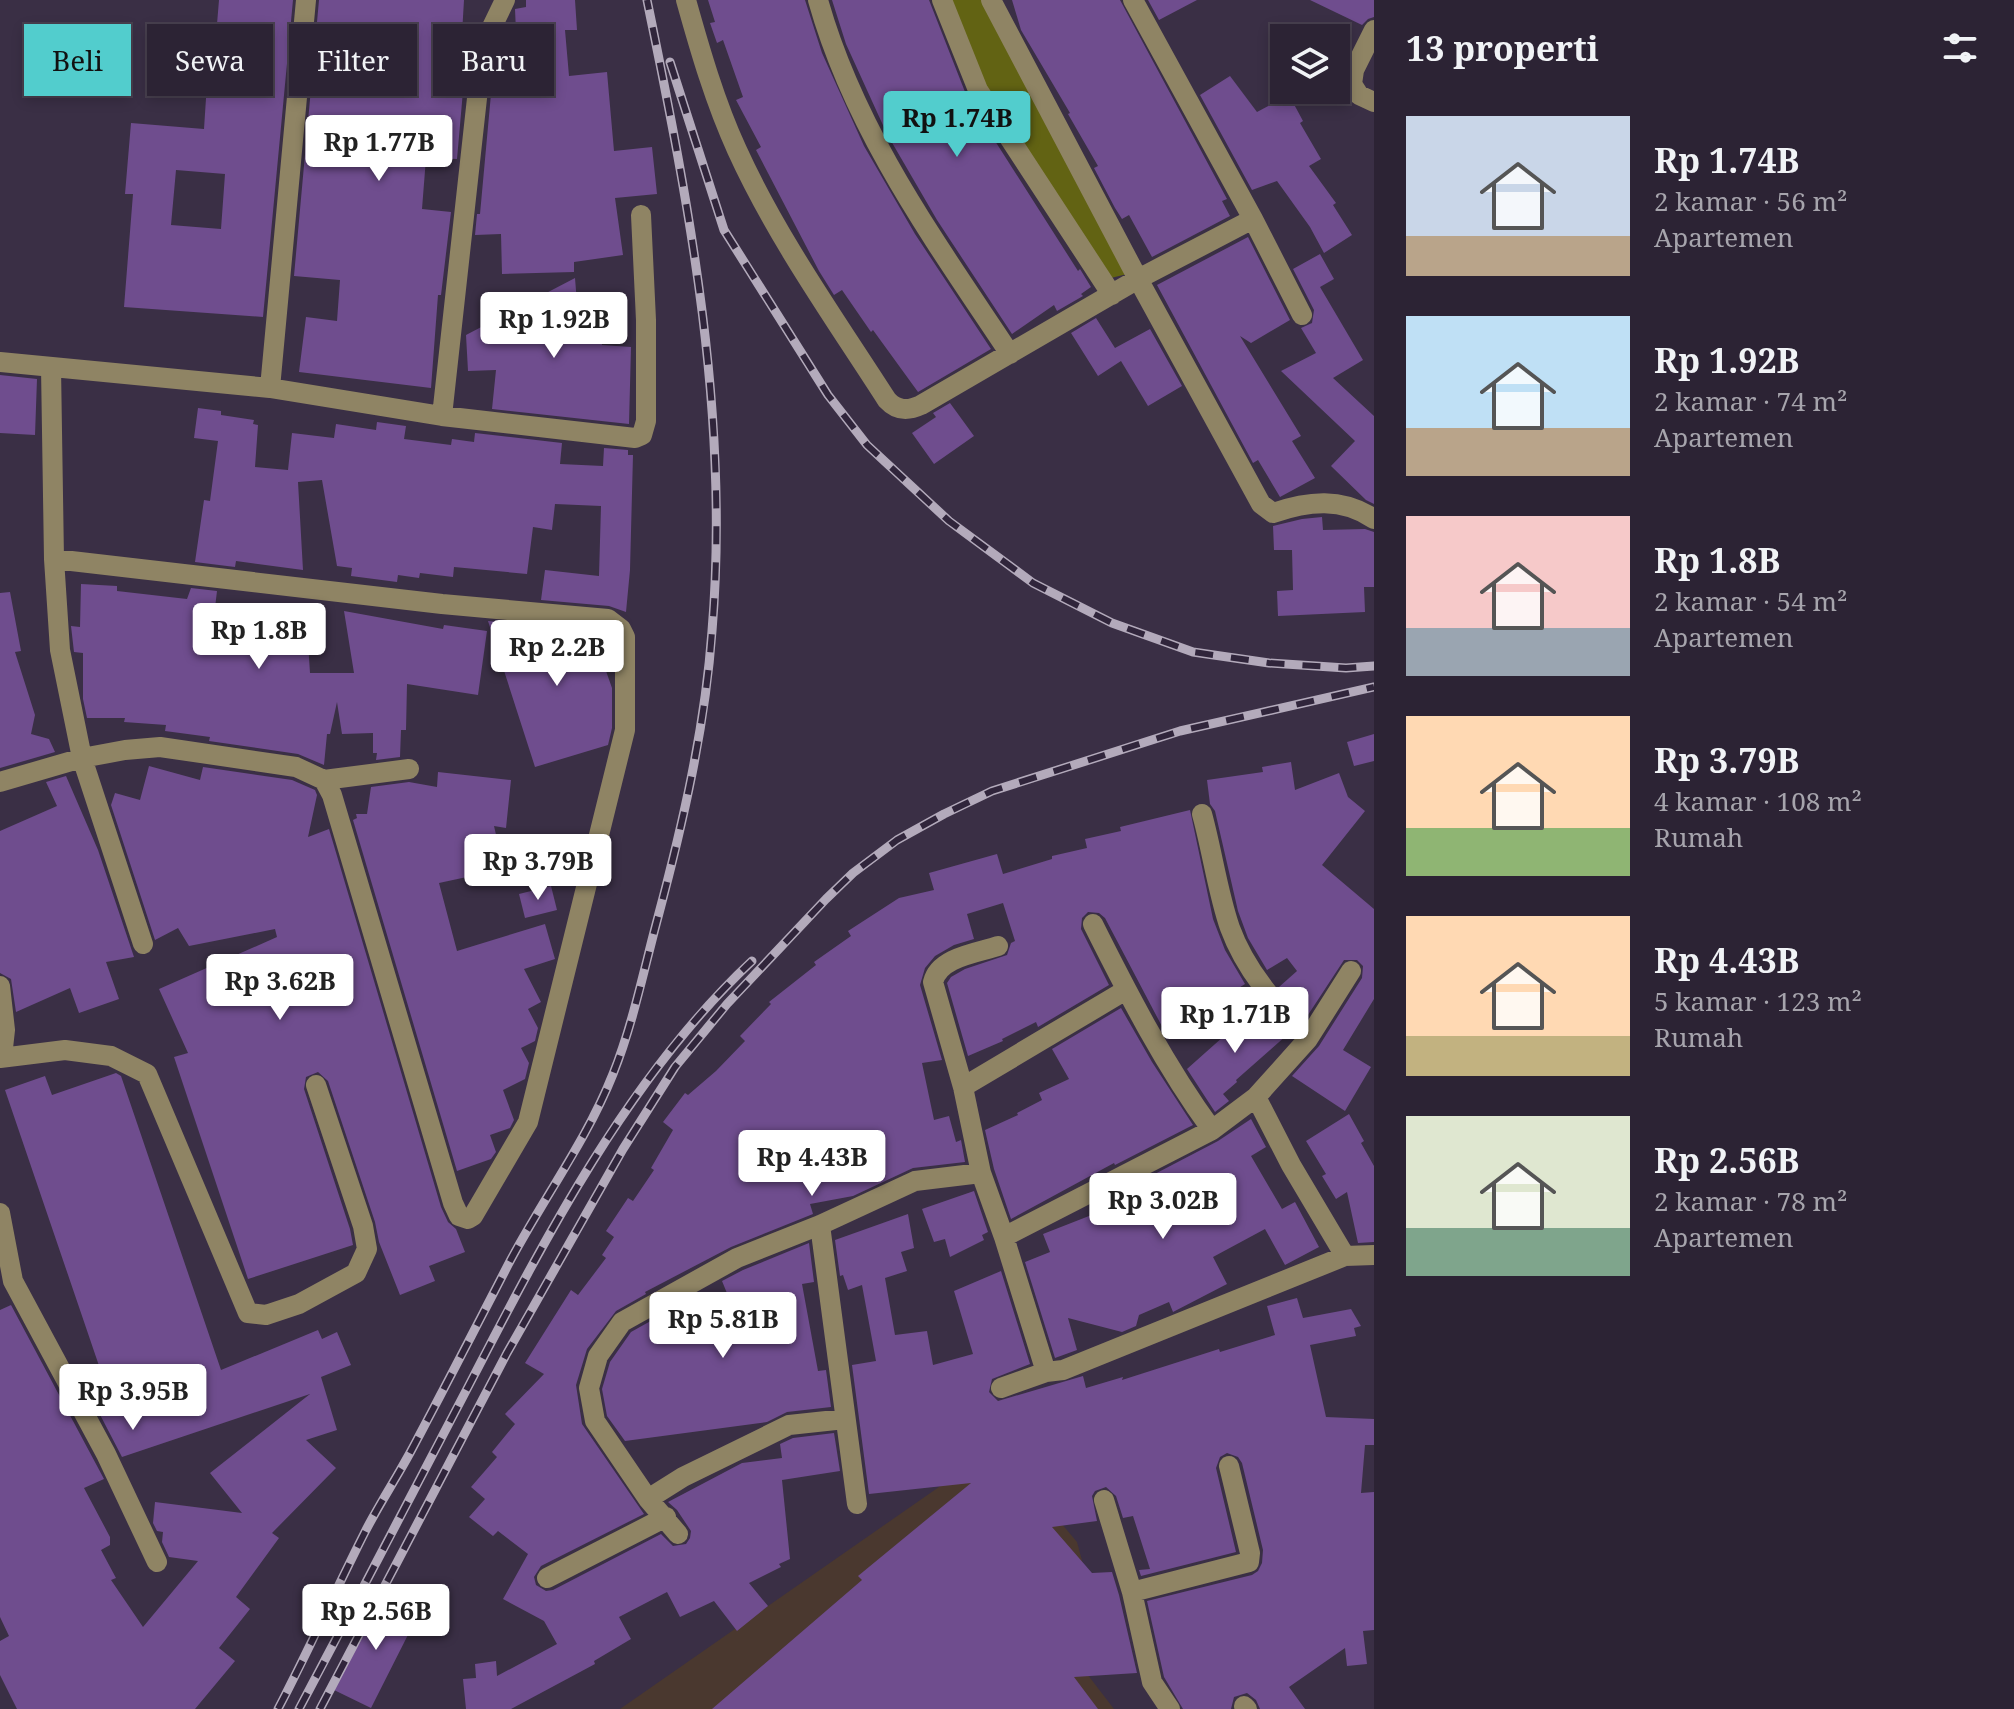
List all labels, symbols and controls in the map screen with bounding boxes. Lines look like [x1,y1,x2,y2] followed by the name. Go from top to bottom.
[24,24,131,96] chip: Beli
[147,24,273,96] chip: Sewa
[289,24,417,96] chip: Filter
[433,24,554,96] chip: Baru
[1270,24,1350,104] map controls
[1270,24,1350,104] button: layers
[1406,25,1599,71] text: 13 properti
[1938,26,1982,70] icon: filters
[874,91,1040,159] pin: Rp 1.74B
[901,99,1013,135] text: Rp 1.74B
[296,115,462,183] pin: Rp 1.77B
[323,123,435,159] text: Rp 1.77B
[1654,137,1799,183] text: Rp 1.74B
[1470,148,1566,244] icon: home
[1654,183,1847,219] text: 2 kamar · 56 m²
[1654,219,1794,255] text: Apartemen
[471,292,637,360] pin: Rp 1.92B
[498,300,610,336] text: Rp 1.92B
[1654,337,1799,383] text: Rp 1.92B
[1470,348,1566,444] icon: home
[1654,383,1847,419] text: 2 kamar · 74 m²
[1654,419,1794,455] text: Apartemen
[1654,537,1780,583] text: Rp 1.8B
[1470,548,1566,644] icon: home
[1654,583,1847,619] text: 2 kamar · 54 m²
[185,603,333,671] pin: Rp 1.8B
[211,611,307,647] text: Rp 1.8B
[1654,619,1794,655] text: Apartemen
[483,620,631,688] pin: Rp 2.2B
[509,628,605,664] text: Rp 2.2B
[1654,737,1799,783] text: Rp 3.79B
[1470,748,1566,844] icon: home
[1654,783,1862,819] text: 4 kamar · 108 m²
[1654,819,1743,855] text: Rumah
[455,834,621,902] pin: Rp 3.79B
[482,842,594,878] text: Rp 3.79B
[1654,937,1799,983] text: Rp 4.43B
[1470,948,1566,1044] icon: home
[197,954,363,1022] pin: Rp 3.62B
[224,962,336,998] text: Rp 3.62B
[1654,983,1862,1019] text: 5 kamar · 123 m²
[1152,987,1318,1055] pin: Rp 1.71B
[1179,995,1291,1031] text: Rp 1.71B
[1654,1019,1743,1055] text: Rumah
[729,1130,895,1198] pin: Rp 4.43B
[1654,1137,1799,1183] text: Rp 2.56B
[756,1138,868,1174] text: Rp 4.43B
[1470,1148,1566,1244] icon: home
[1080,1173,1246,1241] pin: Rp 3.02B
[1107,1181,1219,1217] text: Rp 3.02B
[1654,1183,1847,1219] text: 2 kamar · 78 m²
[1654,1219,1794,1255] text: Apartemen
[640,1292,806,1360] pin: Rp 5.81B
[667,1300,779,1336] text: Rp 5.81B
[50,1364,216,1432] pin: Rp 3.95B
[77,1372,189,1408] text: Rp 3.95B
[293,1584,459,1652] pin: Rp 2.56B
[320,1592,432,1628] text: Rp 2.56B

